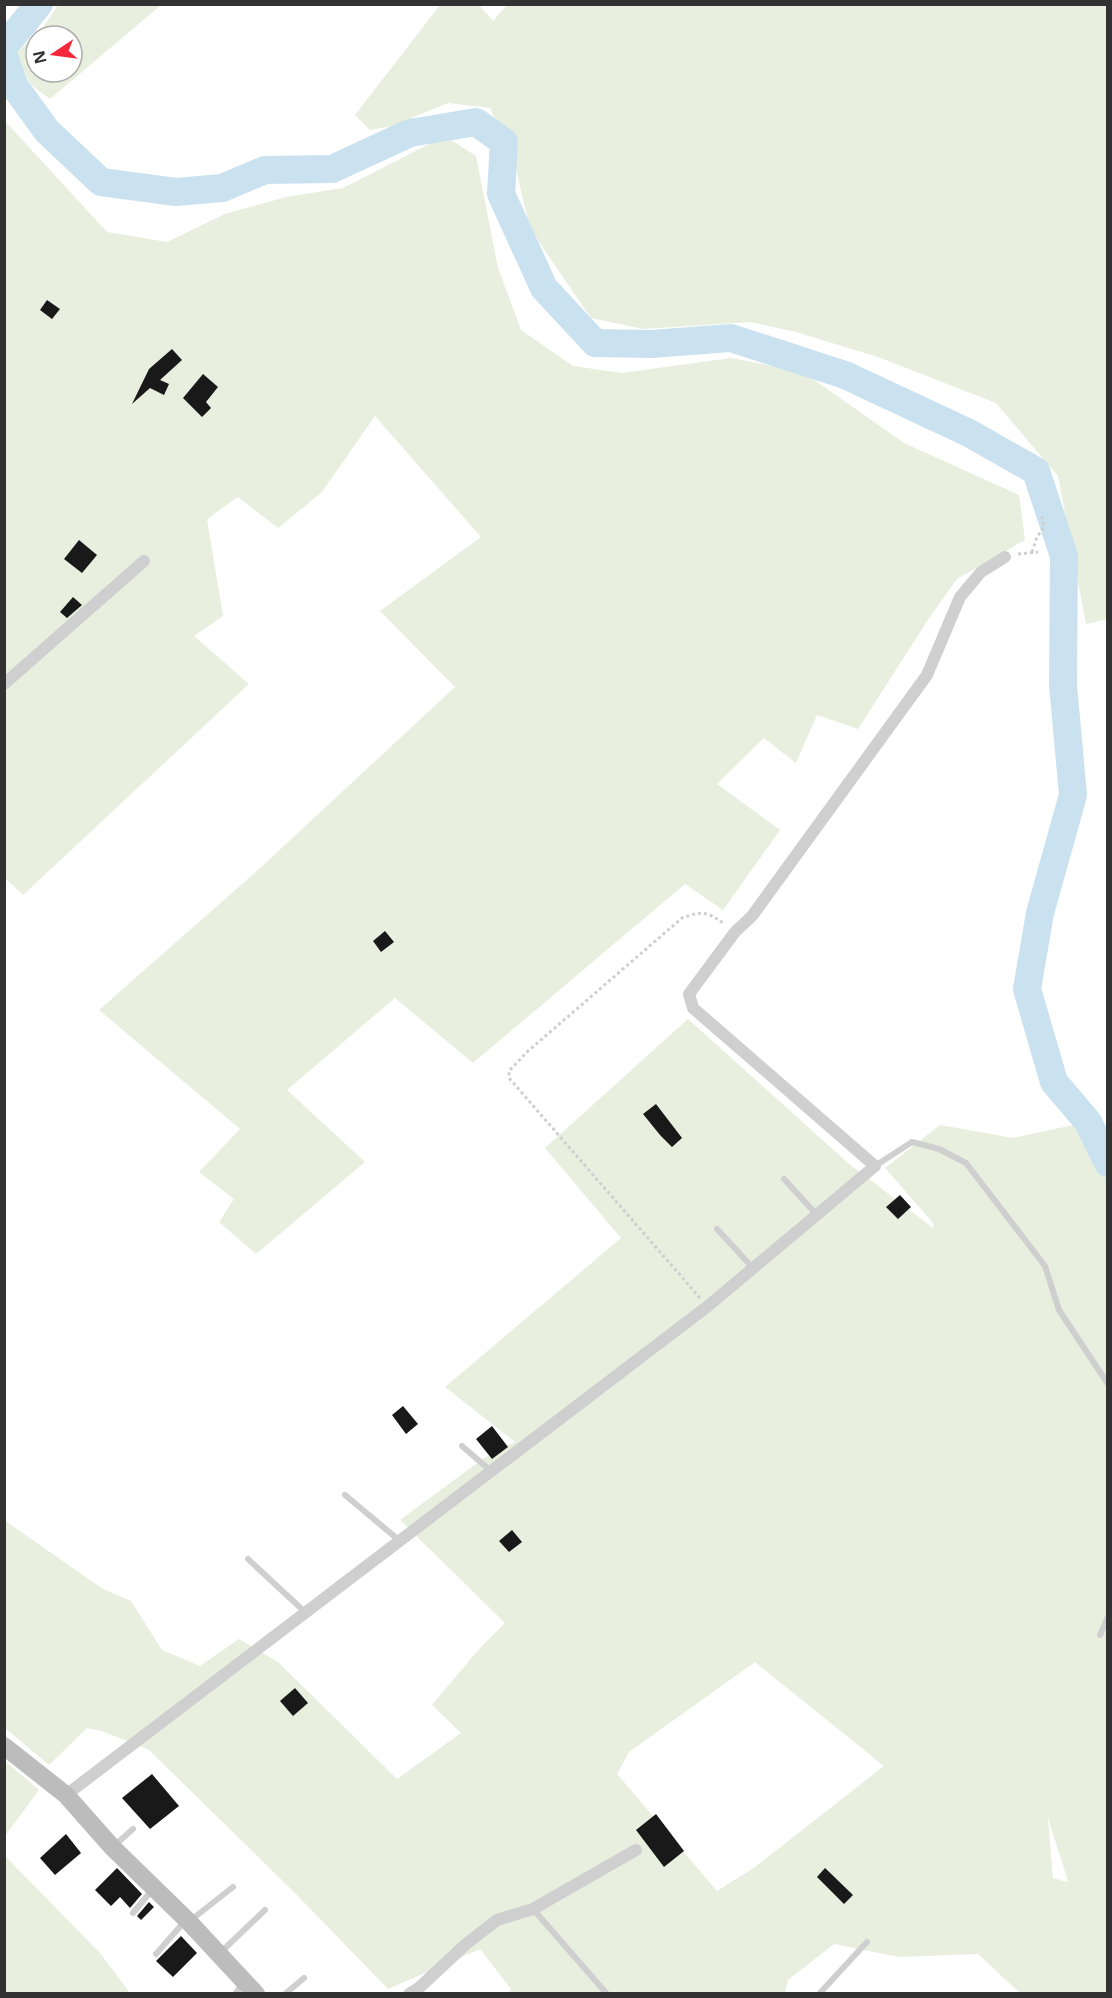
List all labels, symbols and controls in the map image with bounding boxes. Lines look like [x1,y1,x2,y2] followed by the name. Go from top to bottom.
[24,24,84,84] north arrow
[27,49,52,66] text: N

